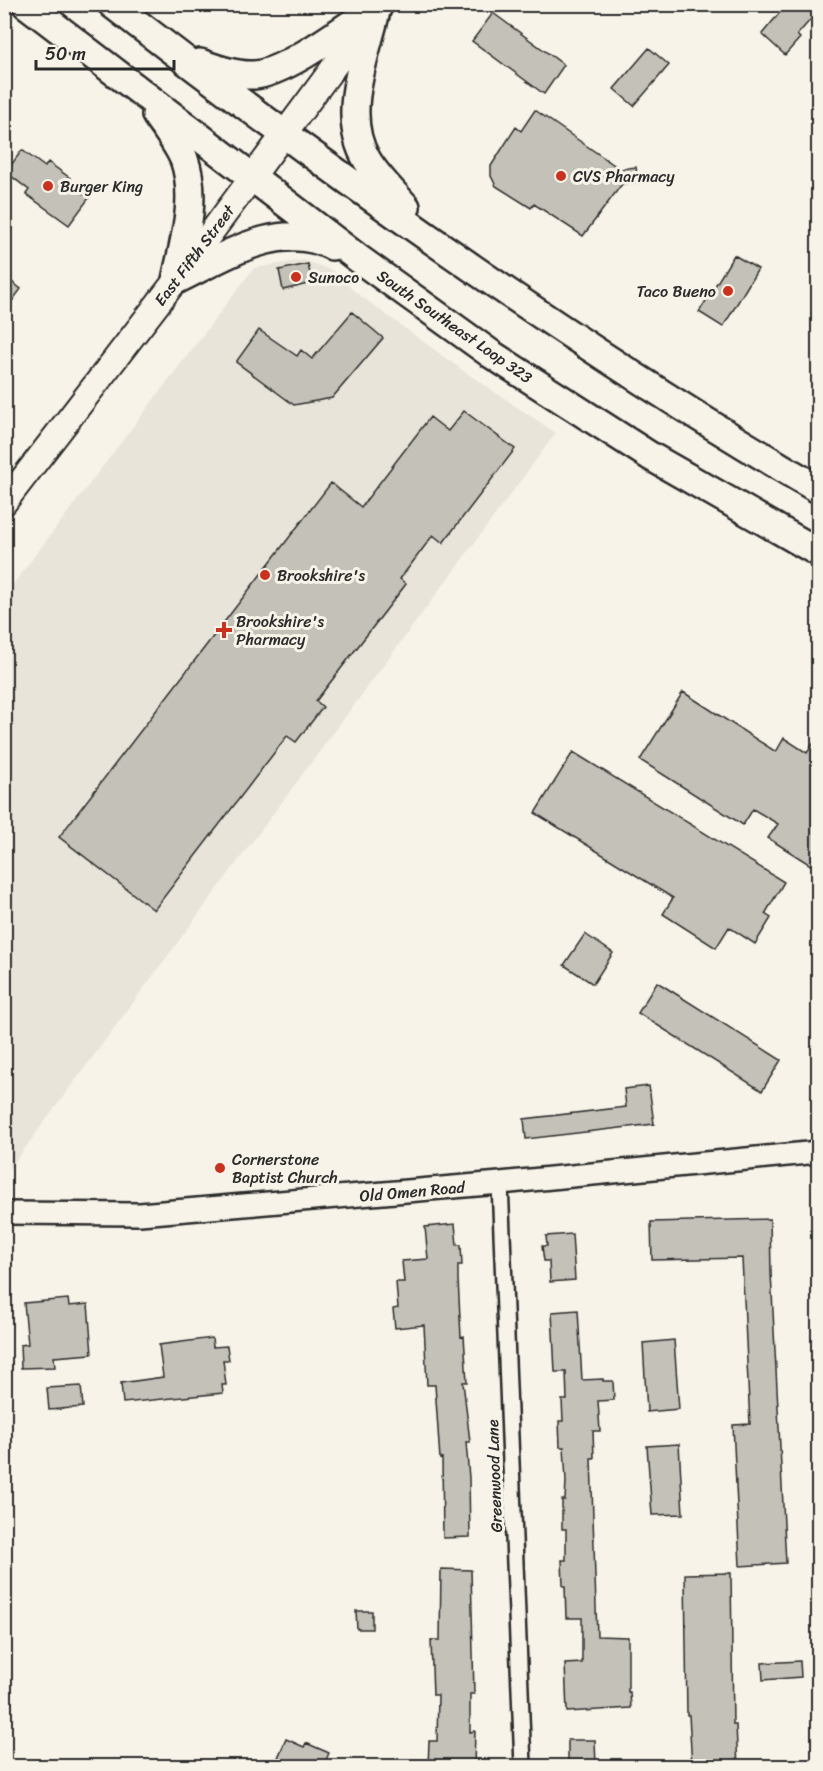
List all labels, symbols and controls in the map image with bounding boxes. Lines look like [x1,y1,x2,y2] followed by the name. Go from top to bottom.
[36,33,174,71] scale bar
[45,38,86,70] text: 50 m
[573,162,675,191] place label: CVS Pharmacy
[554,169,568,183] marker: CVS Pharmacy
[60,172,143,201] place label: Burger King
[41,179,55,193] marker: Burger King
[146,198,243,312] street label: East Fifth Street
[371,261,539,391] street label: South Southeast Loop 323
[308,263,359,292] place label: Sunoco
[289,270,303,284] marker: Sunoco
[636,277,716,306] place label: Taco Bueno
[721,284,735,298] marker: Taco Bueno
[277,561,366,590] place label: Brookshire's
[258,568,272,582] marker: Brookshire's
[236,607,325,654] place label: Brookshire's Pharmacy
[217,623,231,637] marker: Brookshire's Pharmacy
[232,1145,338,1192] place label: Cornerstone Baptist Church
[213,1161,227,1175] marker: Cornerstone Baptist Church
[358,1172,467,1211] street label: Old Omen Road
[478,1419,511,1533] street label: Greenwood Lane

